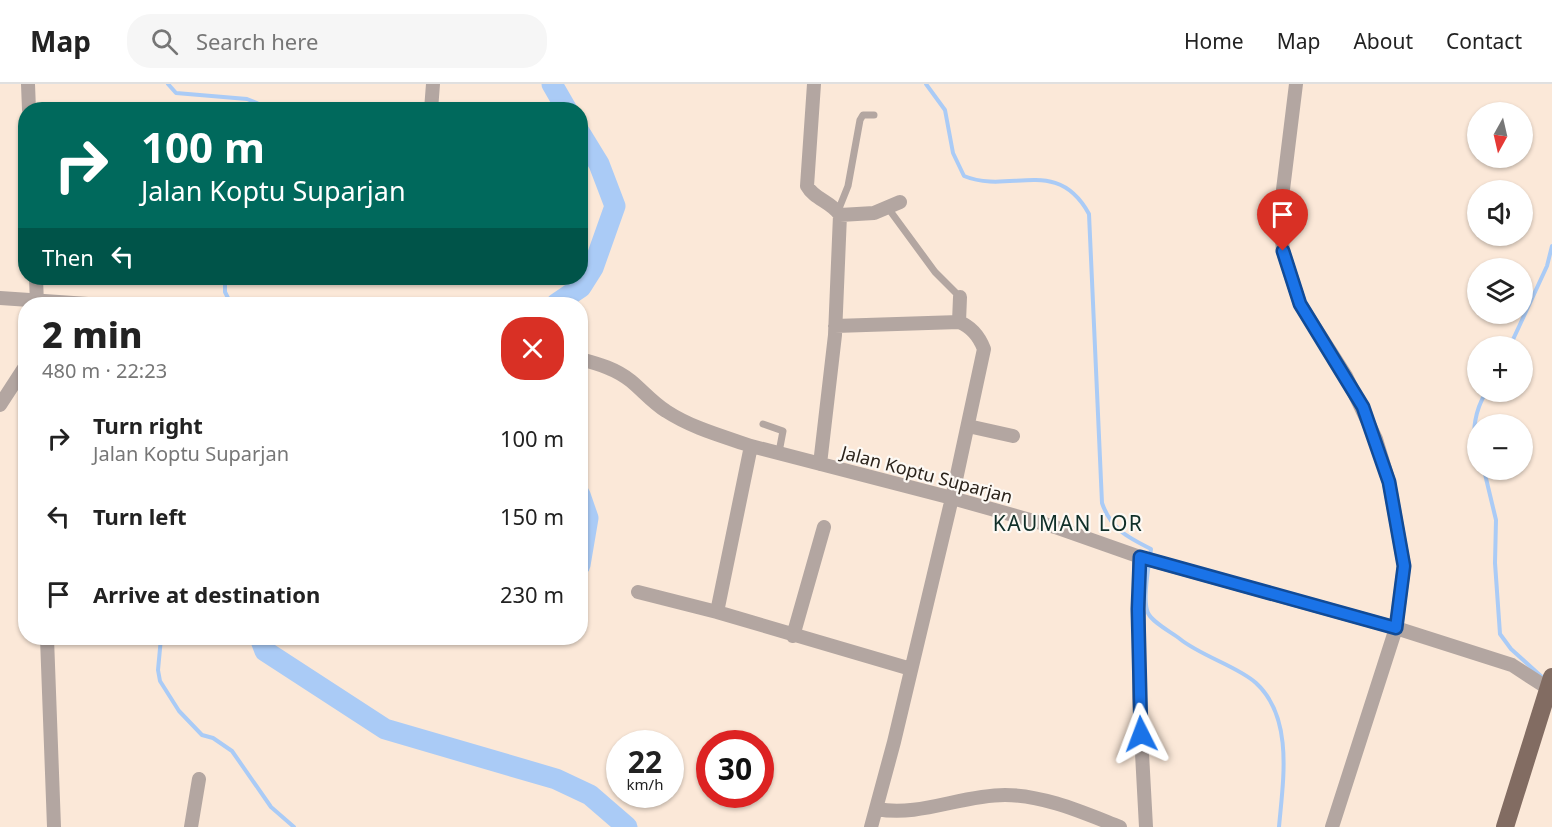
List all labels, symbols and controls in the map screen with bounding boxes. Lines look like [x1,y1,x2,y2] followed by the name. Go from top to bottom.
[127,14,547,68] search box
[30,22,91,60] text: Map
[148,25,181,58] icon: search
[196,26,318,56] text: Search here
[1184,27,1244,55] text: Home
[1277,27,1320,55] text: Map
[1353,27,1413,55] text: About
[1446,27,1522,55] text: Contact
[1467,102,1533,168] north arrow
[1467,102,1533,480] map controls
[141,118,265,175] text: 100 m
[42,126,120,204] icon: right
[141,172,406,209] text: Jalan Koptu Suparjan
[1467,180,1533,246] button: sound
[1257,189,1308,251] pin
[1266,198,1299,231] icon: arrive
[106,240,139,273] icon: left
[42,242,94,272] text: Then
[1467,258,1533,324] button: layers
[42,310,143,359] text: 2 min
[501,317,564,380] button: close
[1467,336,1533,402] button: +
[42,357,167,384] text: 480 m · 22:23
[93,410,203,440] text: Turn right
[1467,414,1533,480] button: −
[42,422,75,455] icon: right
[500,423,564,453] text: 100 m
[837,439,1015,508] street label: Jalan Koptu Suparjan
[93,440,289,467] text: Jalan Koptu Suparjan
[42,500,75,533] icon: left
[93,501,187,531] text: Turn left
[500,501,564,531] text: 150 m
[993,509,1143,537] district label: KAUMAN LOR
[42,578,75,611] icon: arrive
[93,579,320,609] text: Arrive at destination
[500,579,564,609] text: 230 m
[1109,702,1173,766] position arrow
[696,730,774,808] speed limit sign: 30
[628,741,662,782] text: 22
[627,774,663,794] text: km/h

